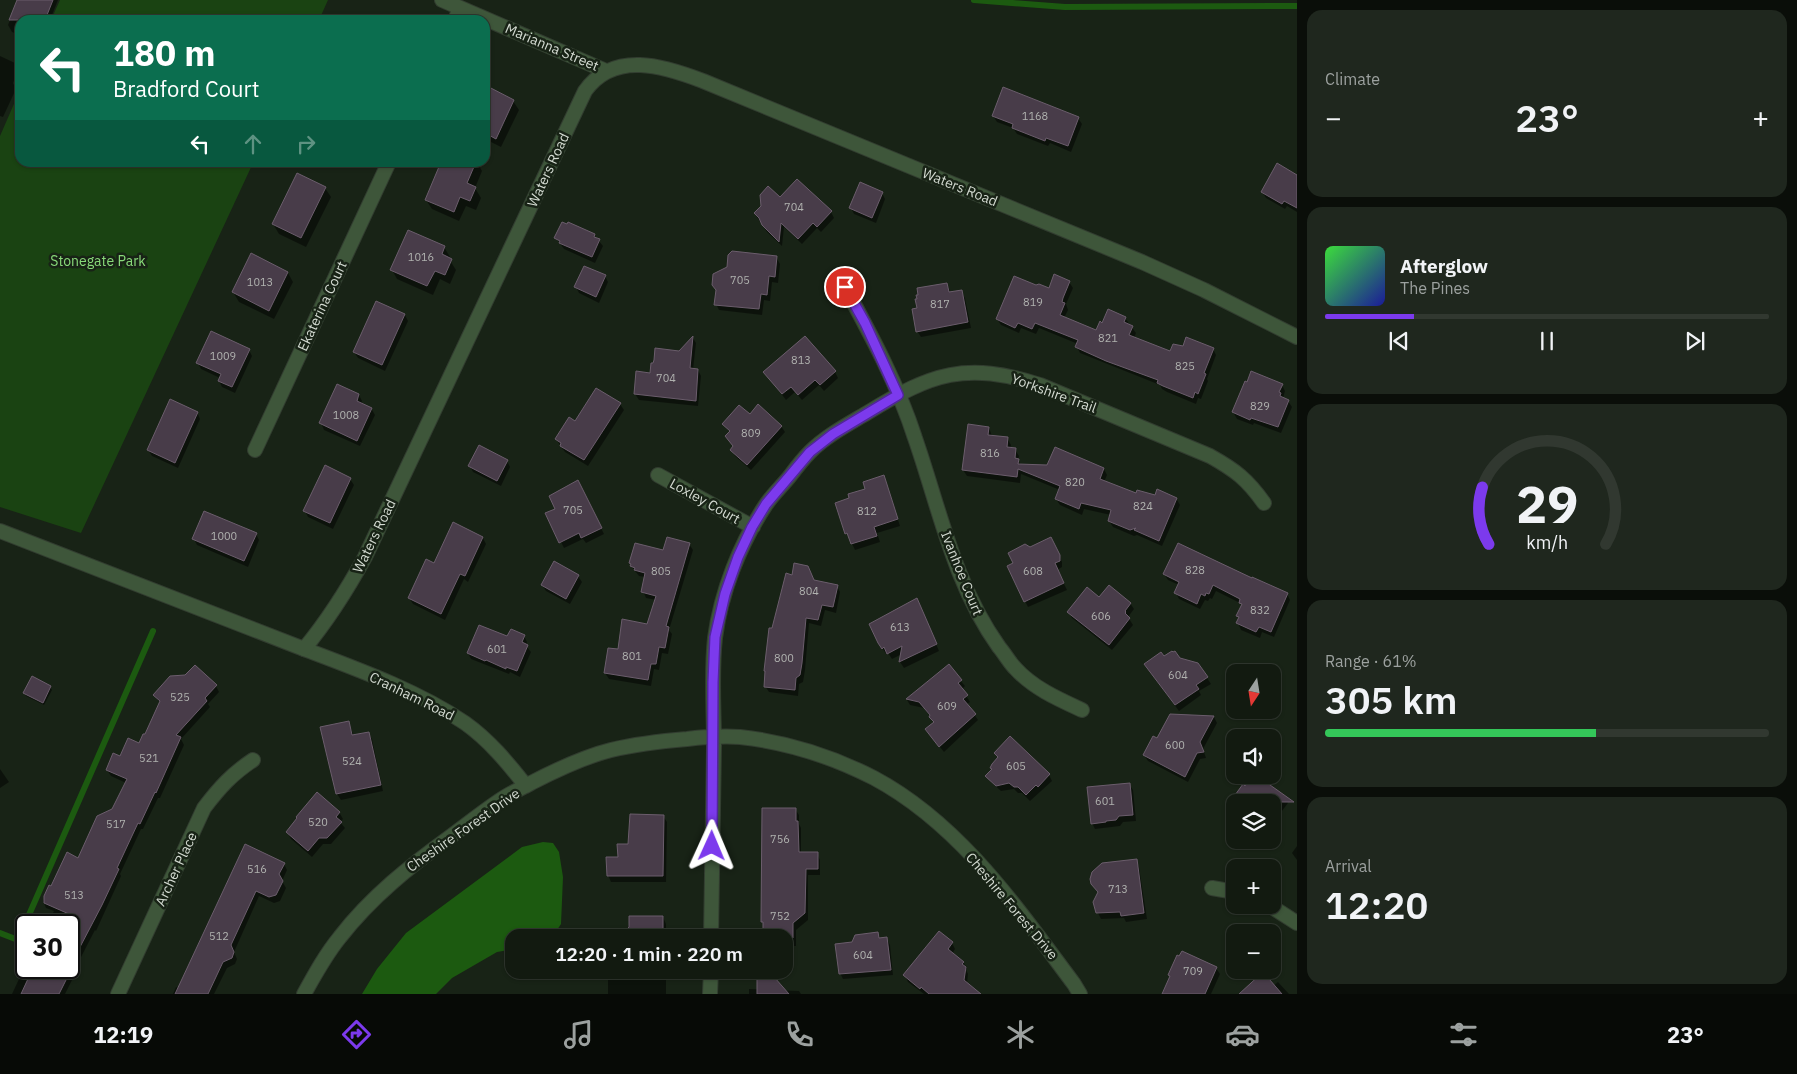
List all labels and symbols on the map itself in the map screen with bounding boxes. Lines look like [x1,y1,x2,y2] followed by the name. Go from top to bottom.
[502,19,602,75] street label: Marianna Street
[1022,109,1048,123] house number: 1168
[523,130,573,210] street label: Waters Road
[920,164,1000,210] street label: Waters Road
[784,200,804,214] house number: 704
[408,250,434,264] house number: 1016
[50,252,146,270] park label: Stonegate Park
[293,258,351,354] street label: Ekaterina Court
[824,266,866,308] pin
[730,273,750,287] house number: 705
[247,275,273,289] house number: 1013
[1023,295,1043,309] house number: 819
[930,297,950,311] house number: 817
[1098,331,1118,345] house number: 821
[210,349,236,363] house number: 1009
[791,353,811,367] house number: 813
[1175,359,1195,373] house number: 825
[1009,369,1099,417] street label: Yorkshire Trail
[656,371,676,385] house number: 704
[1250,399,1270,413] house number: 829
[333,408,359,422] house number: 1008
[741,426,761,440] house number: 809
[980,446,1000,460] house number: 816
[667,474,744,528] street label: Loxley Court
[1065,475,1085,489] house number: 820
[348,496,400,576] street label: Waters Road
[1133,499,1153,513] house number: 824
[563,503,583,517] house number: 705
[857,504,877,518] house number: 812
[937,528,987,618] street label: Ivanhoe Court
[211,529,237,543] house number: 1000
[1185,563,1205,577] house number: 828
[651,564,671,578] house number: 805
[1023,564,1043,578] house number: 608
[799,584,819,598] house number: 804
[1250,603,1270,617] house number: 832
[1091,609,1111,623] house number: 606
[890,620,910,634] house number: 613
[487,642,507,656] house number: 601
[622,649,642,663] house number: 801
[774,651,794,665] house number: 800
[1226,664,1281,719] north arrow
[367,668,457,724] street label: Cranham Road
[1168,668,1188,682] house number: 604
[170,690,190,704] house number: 525
[937,699,957,713] house number: 609
[1165,738,1185,752] house number: 600
[139,751,159,765] house number: 521
[342,754,362,768] house number: 524
[1006,759,1026,773] house number: 605
[403,784,523,876] street label: Cheshire Forest Drive
[1095,794,1115,808] house number: 601
[308,815,328,829] house number: 520
[106,817,126,831] house number: 517
[685,819,737,871] position arrow
[151,829,201,909] street label: Archer Place
[770,832,790,846] house number: 756
[962,849,1062,963] street label: Cheshire Forest Drive
[247,862,267,876] house number: 516
[1108,882,1128,896] house number: 713
[64,888,84,902] house number: 513
[770,909,790,923] house number: 752
[15,914,80,979] speed limit sign: 30
[209,929,229,943] house number: 512
[853,948,873,962] house number: 604
[1183,964,1203,978] house number: 709

